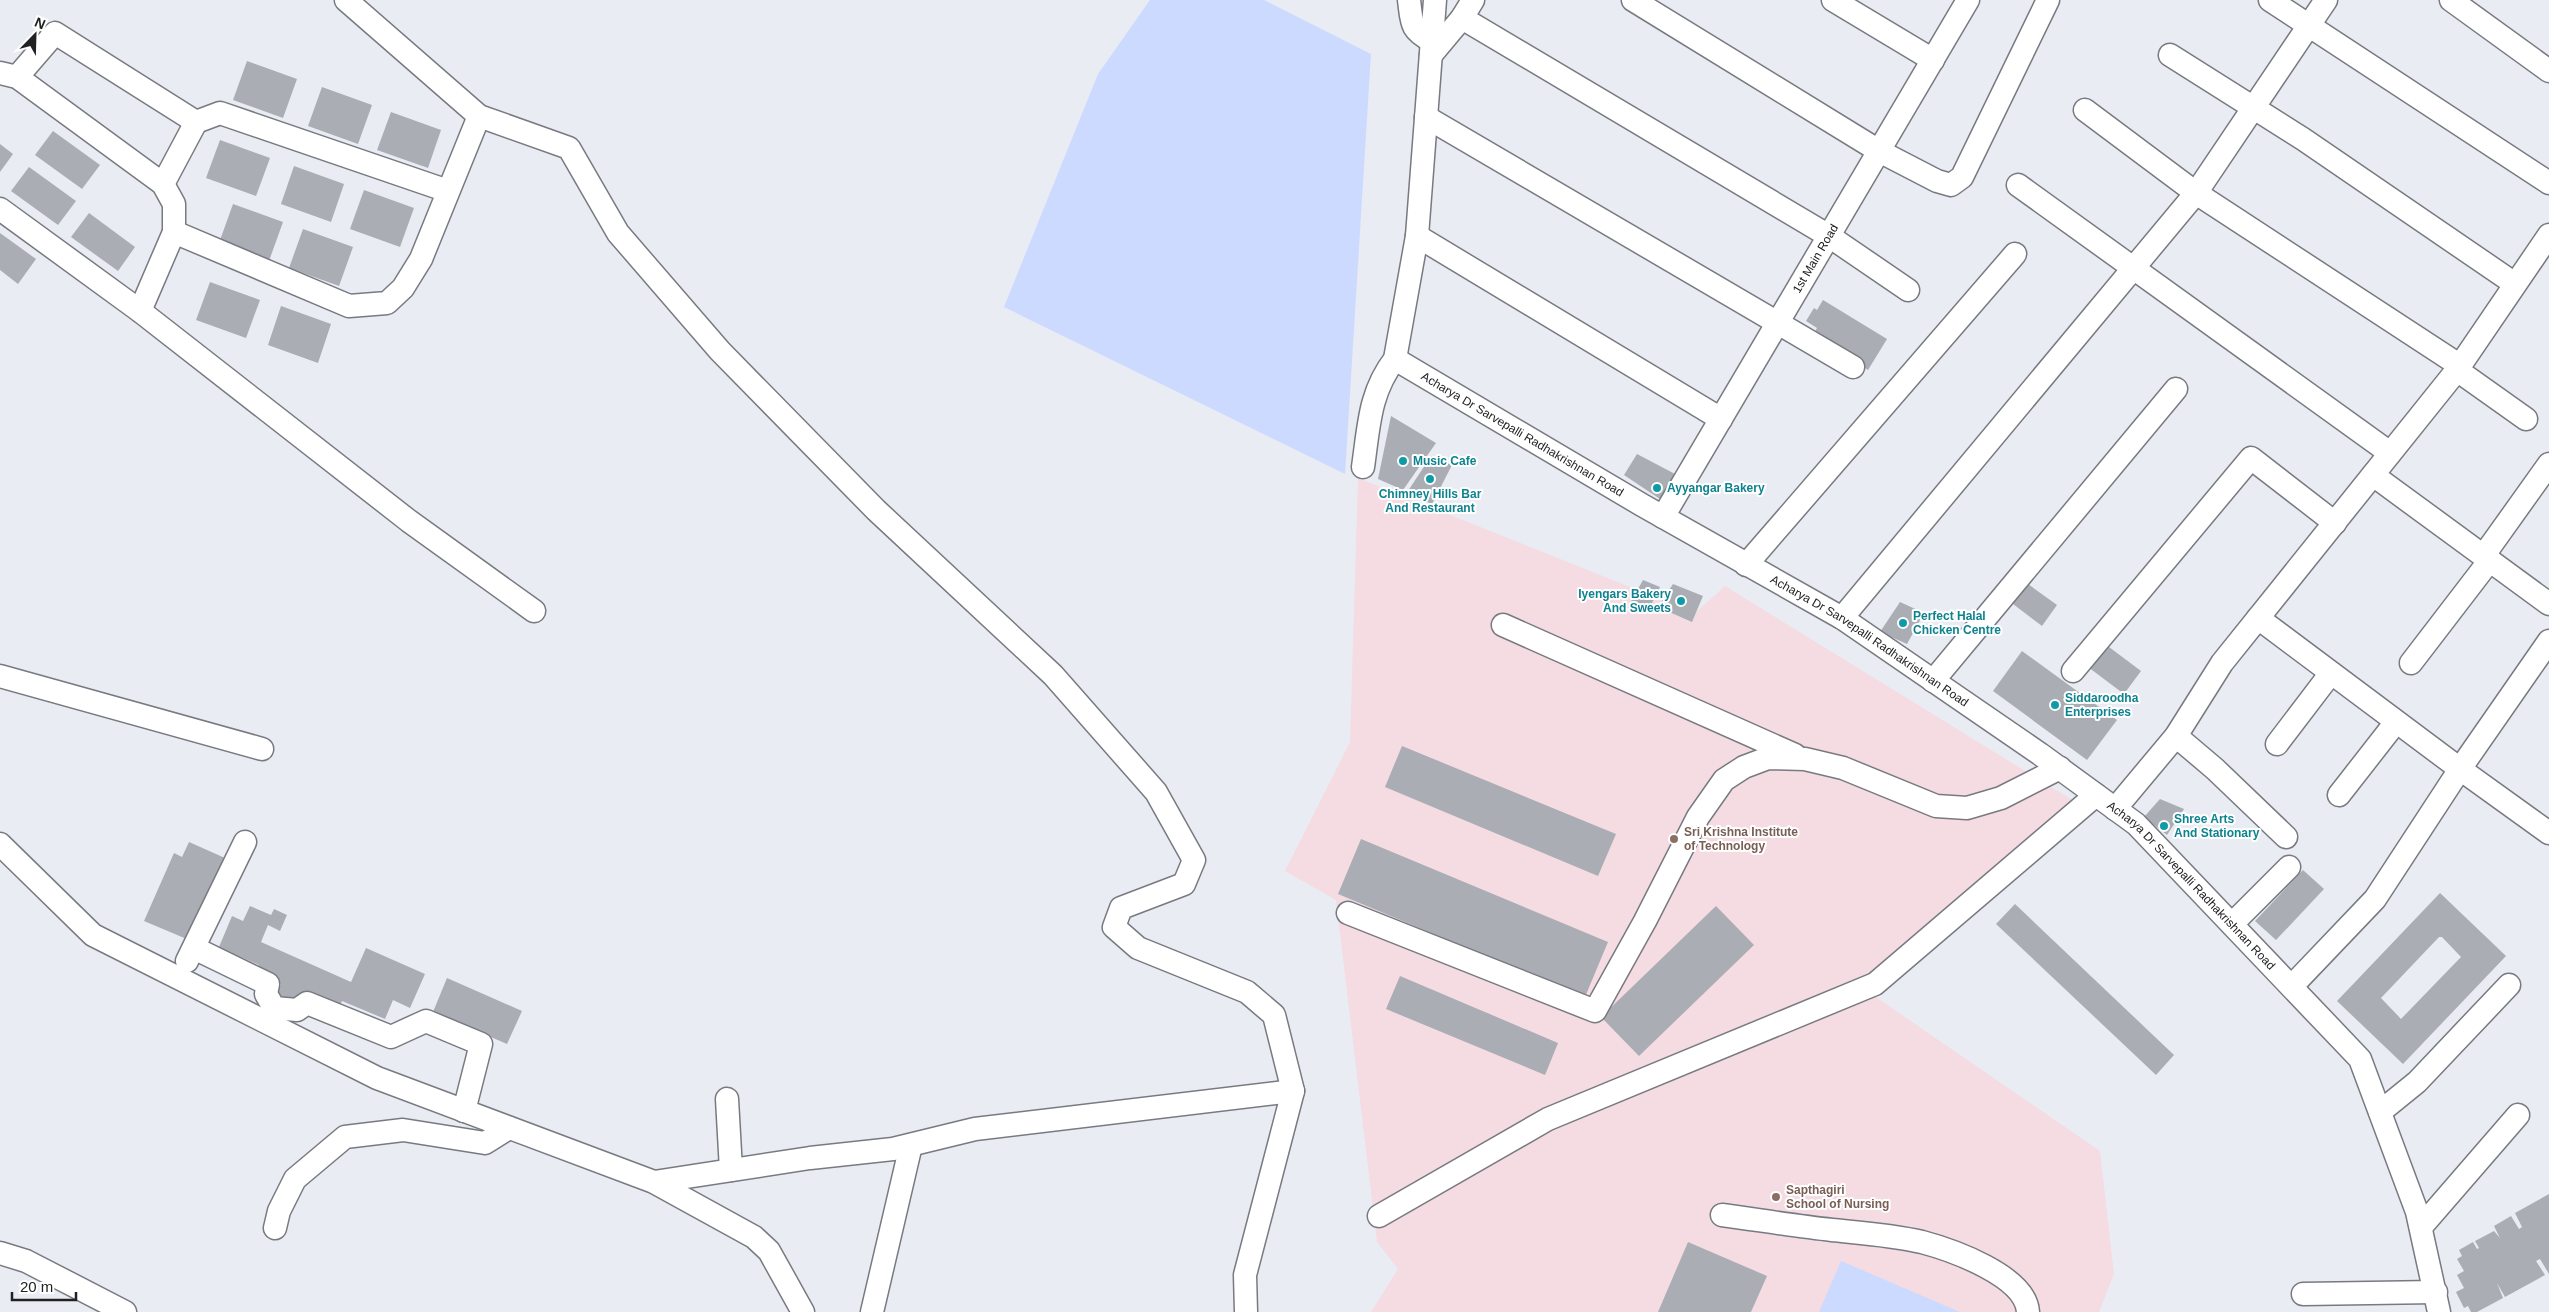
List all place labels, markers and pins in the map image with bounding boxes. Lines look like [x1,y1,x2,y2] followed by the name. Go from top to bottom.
[1413,454,1477,468] place label: Music Cafe
[1397,455,1409,467] marker: Music Cafe
[1424,473,1436,485] marker: Chimney Hills Bar And Restaurant
[1667,481,1765,495] place label: Ayyangar Bakery
[1651,482,1663,494] marker: Ayyangar Bakery
[1379,487,1482,515] place label: Chimney Hills Bar And Restaurant
[1578,587,1671,615] place label: Iyengars Bakery And Sweets
[1675,595,1687,607] marker: Iyengars Bakery And Sweets
[1913,609,2001,637] place label: Perfect Halal Chicken Centre
[1897,617,1909,629] marker: Perfect Halal Chicken Centre
[2065,691,2139,719] place label: Siddaroodha Enterprises
[2049,699,2061,711] marker: Siddaroodha Enterprises
[2174,812,2260,840] place label: Shree Arts And Stationary
[2158,820,2170,832] marker: Shree Arts And Stationary
[1684,825,1798,853] place label: Sri Krishna Institute of Technology
[1668,833,1680,845] marker: Sri Krishna Institute of Technology
[1786,1183,1889,1211] place label: Sapthagiri School of Nursing
[1770,1191,1782,1203] marker: Sapthagiri School of Nursing

